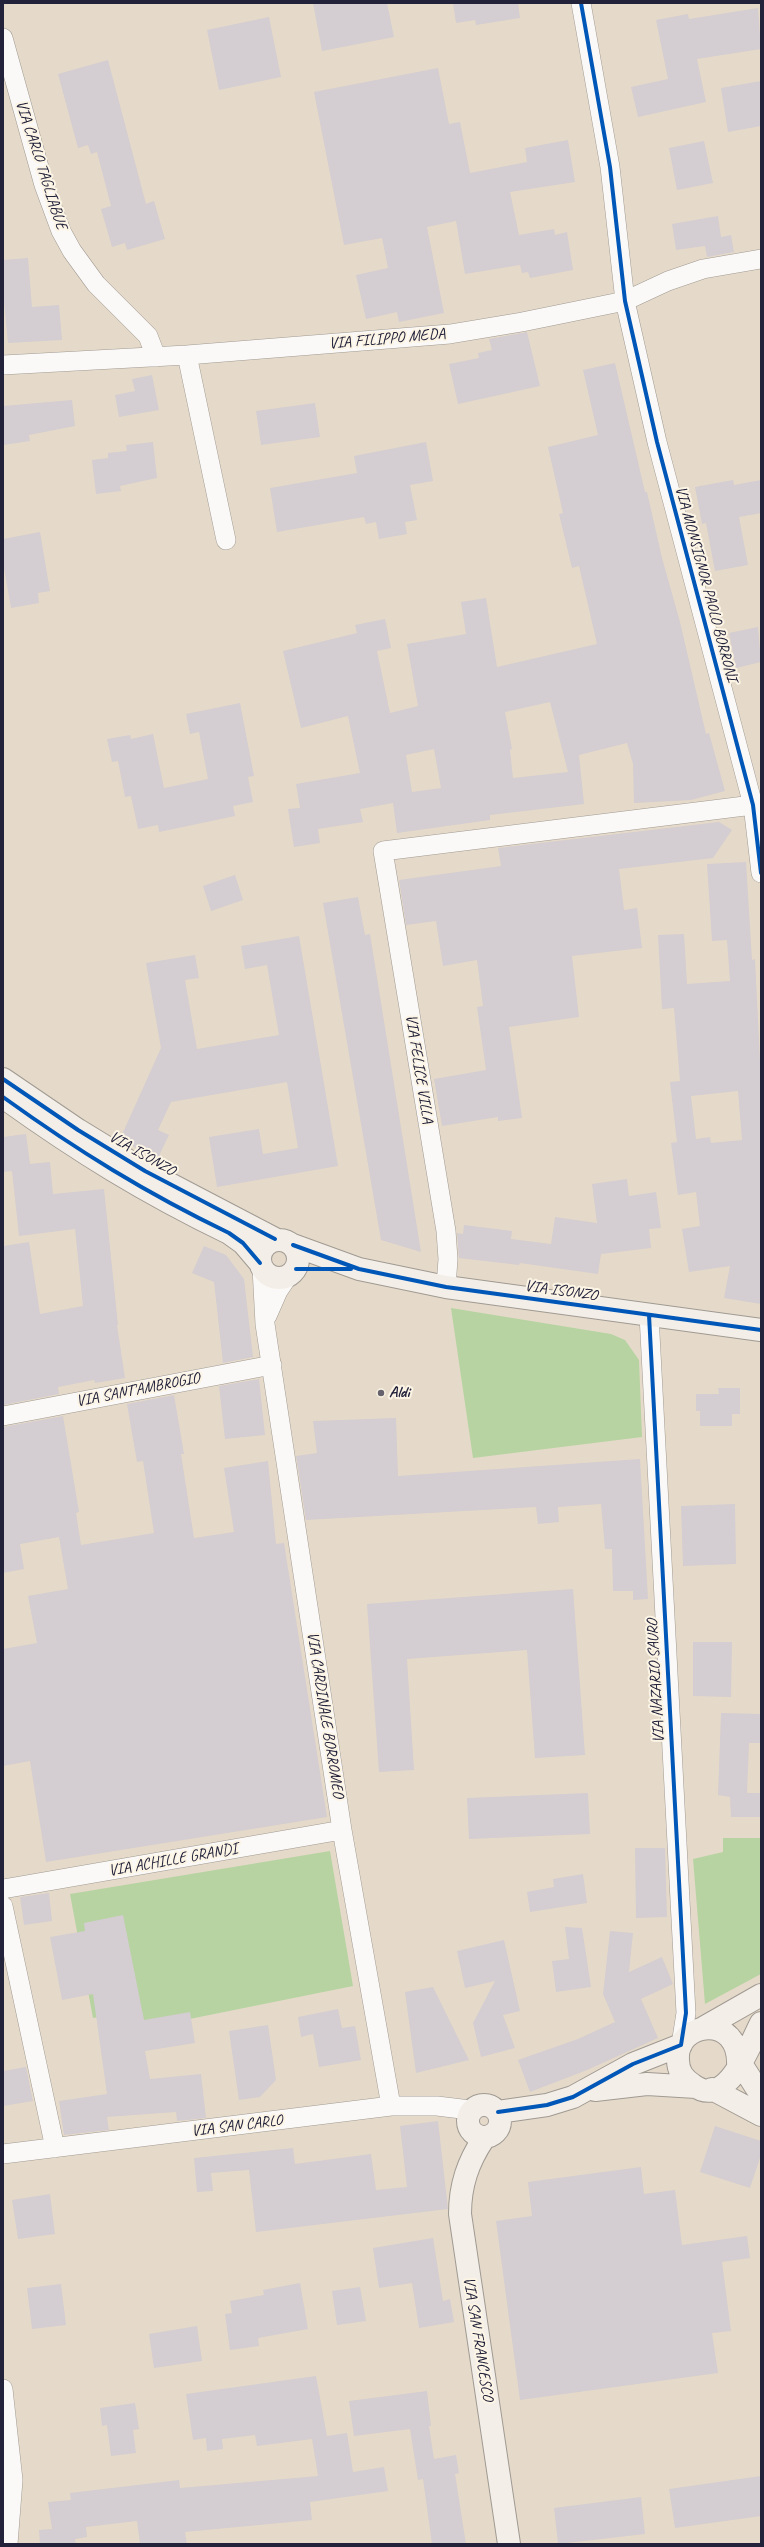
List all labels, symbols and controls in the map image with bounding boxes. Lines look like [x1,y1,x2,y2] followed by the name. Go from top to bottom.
[11,98,71,232] street label: VIA CARLO TAGLIABUE
[328,324,446,354] street label: VIA FILIPPO MEDA
[671,484,741,684] street label: VIA MONSIGNOR PAOLO BORRONI
[401,1013,437,1125] street label: VIA FELICE VILLA
[105,1127,179,1181] street label: VIA ISONZO
[523,1276,599,1306] street label: VIA ISONZO
[75,1369,201,1411] street label: VIA SANT'AMBROGIO
[389,1383,410,1403] place label: Aldi
[376,1388,386,1398] marker: Aldi
[643,1618,669,1744] street label: VIA NAZARIO SAURO
[302,1631,348,1799] street label: VIA CARDINALE BORROMEO
[107,1839,239,1881] street label: VIA ACHILLE GRANDI
[190,2111,284,2141] street label: VIA SAN CARLO
[459,2276,497,2402] street label: VIA SAN FRANCESCO

